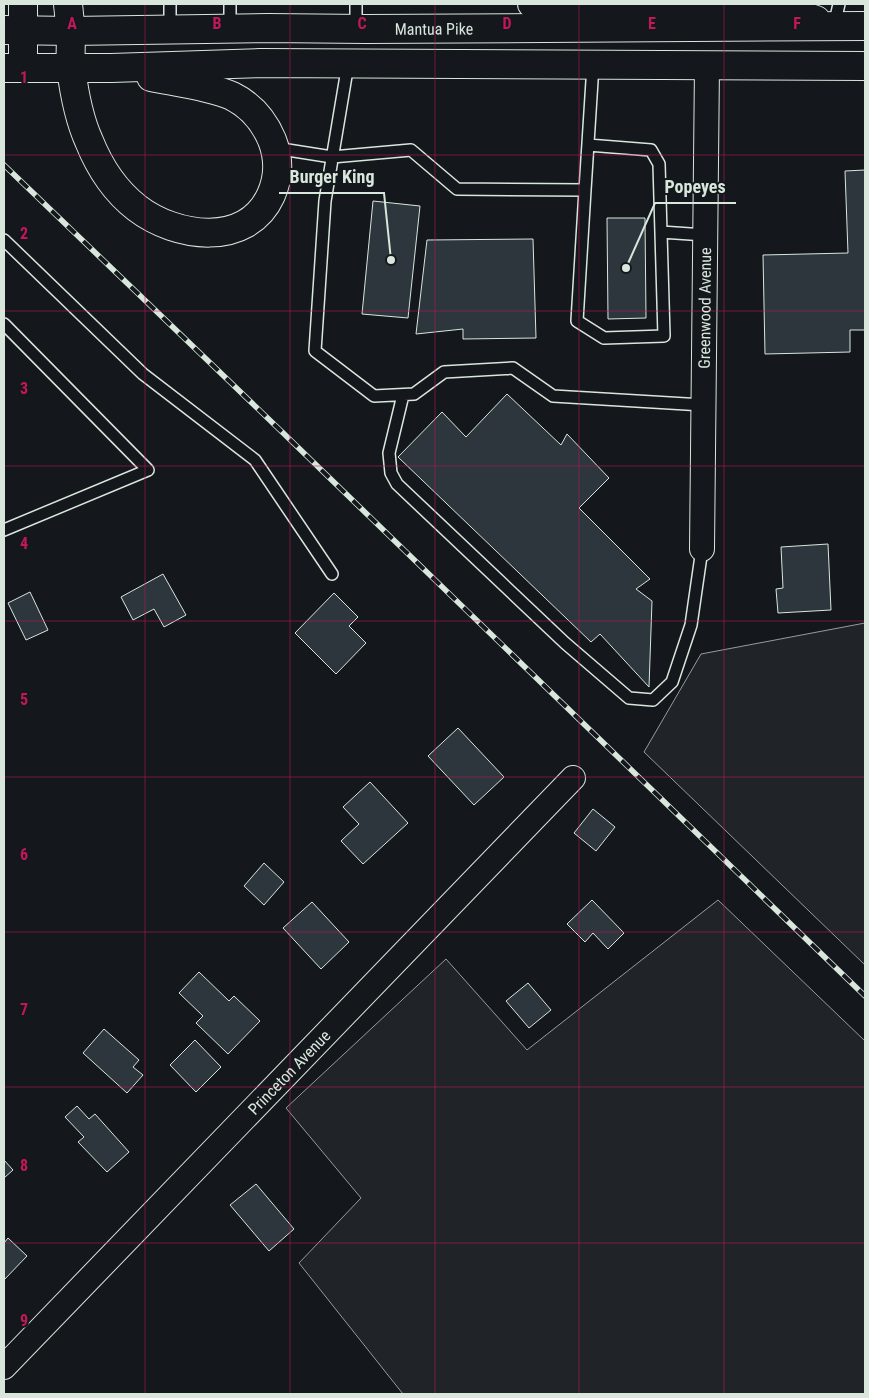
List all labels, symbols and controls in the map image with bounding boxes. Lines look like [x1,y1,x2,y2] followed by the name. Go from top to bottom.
[67,14,77,33] text: A
[213,14,222,33] text: B
[357,14,367,33] text: C
[502,14,512,33] text: D
[648,14,656,33] text: E
[793,14,801,33] text: F
[395,19,473,39] street label: Mantua Pike
[20,68,28,87] text: 1
[279,160,384,193] callout: Burger King
[290,166,374,187] text: Burger King
[655,170,736,203] callout: Popeyes
[664,176,726,197] text: Popeyes
[20,224,28,243] text: 2
[695,247,715,369] street label: Greenwood Avenue
[20,379,28,398] text: 3
[20,534,28,553] text: 4
[20,690,28,709] text: 5
[20,845,28,864] text: 6
[20,1000,28,1019] text: 7
[244,1026,334,1119] street label: Princeton Avenue
[20,1156,28,1175] text: 8
[20,1311,28,1330] text: 9

